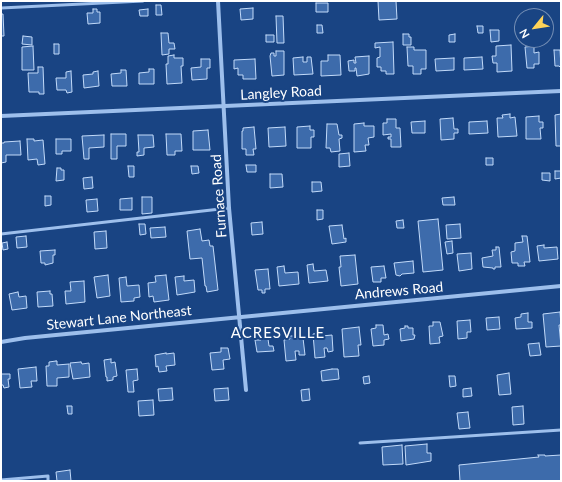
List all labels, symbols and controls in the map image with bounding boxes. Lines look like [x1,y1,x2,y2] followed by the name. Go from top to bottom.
[514,8,554,48] north arrow
[516,27,532,41] text: N
[240,82,322,104] street label: Langley Road
[208,154,230,238] street label: Furnace Road
[354,279,444,303] street label: Andrews Road
[46,302,192,334] street label: Stewart Lane Northeast
[231,324,325,342] district label: ACRESVILLE

